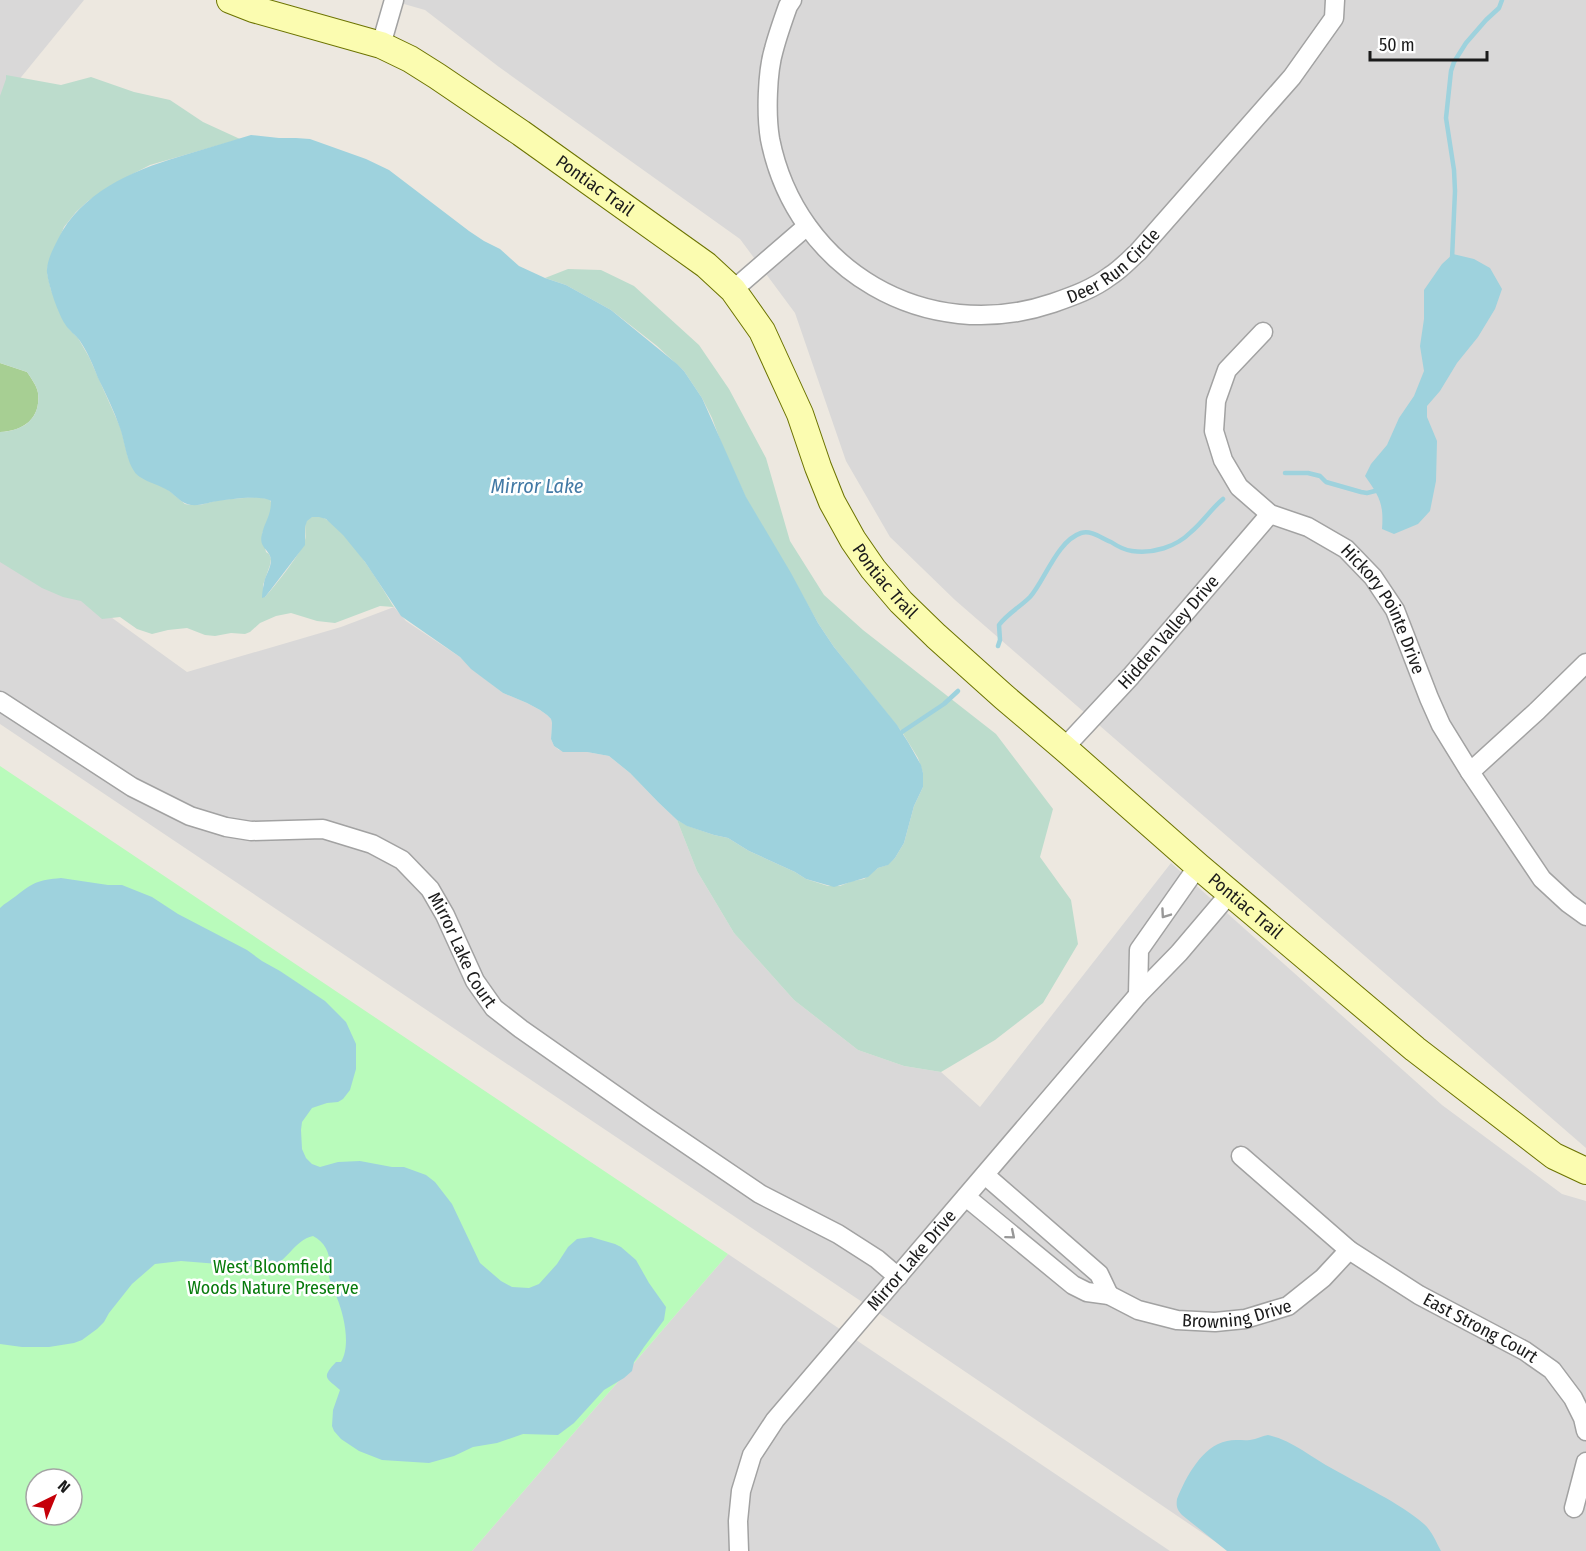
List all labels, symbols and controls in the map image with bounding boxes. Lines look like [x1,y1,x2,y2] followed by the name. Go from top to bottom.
[1370,24,1487,62] scale bar
[1379,34,1415,56] text: 50 m
[552,150,638,221] street label: Pontiac Trail
[1064,224,1165,308] street label: Deer Run Circle
[491,474,584,498] water label: Mirror Lake
[848,539,922,623] street label: Pontiac Trail
[1336,539,1430,677] street label: Hickory Pointe Drive
[1113,571,1224,694] street label: Hidden Valley Drive
[1204,868,1287,944] street label: Pontiac Trail
[423,888,501,1012] street label: Mirror Lake Court
[1161,907,1172,918] one-way arrow
[862,1205,961,1315] street label: Mirror Lake Drive
[1004,1228,1015,1239] one-way arrow
[187,1256,359,1299] park label: West Bloomfield Woods Nature Preserve
[1419,1288,1542,1368] street label: East Strong Court
[1181,1295,1294,1333] street label: Browning Drive
[24,1467,84,1527] north arrow
[54,1476,74,1497] text: N

